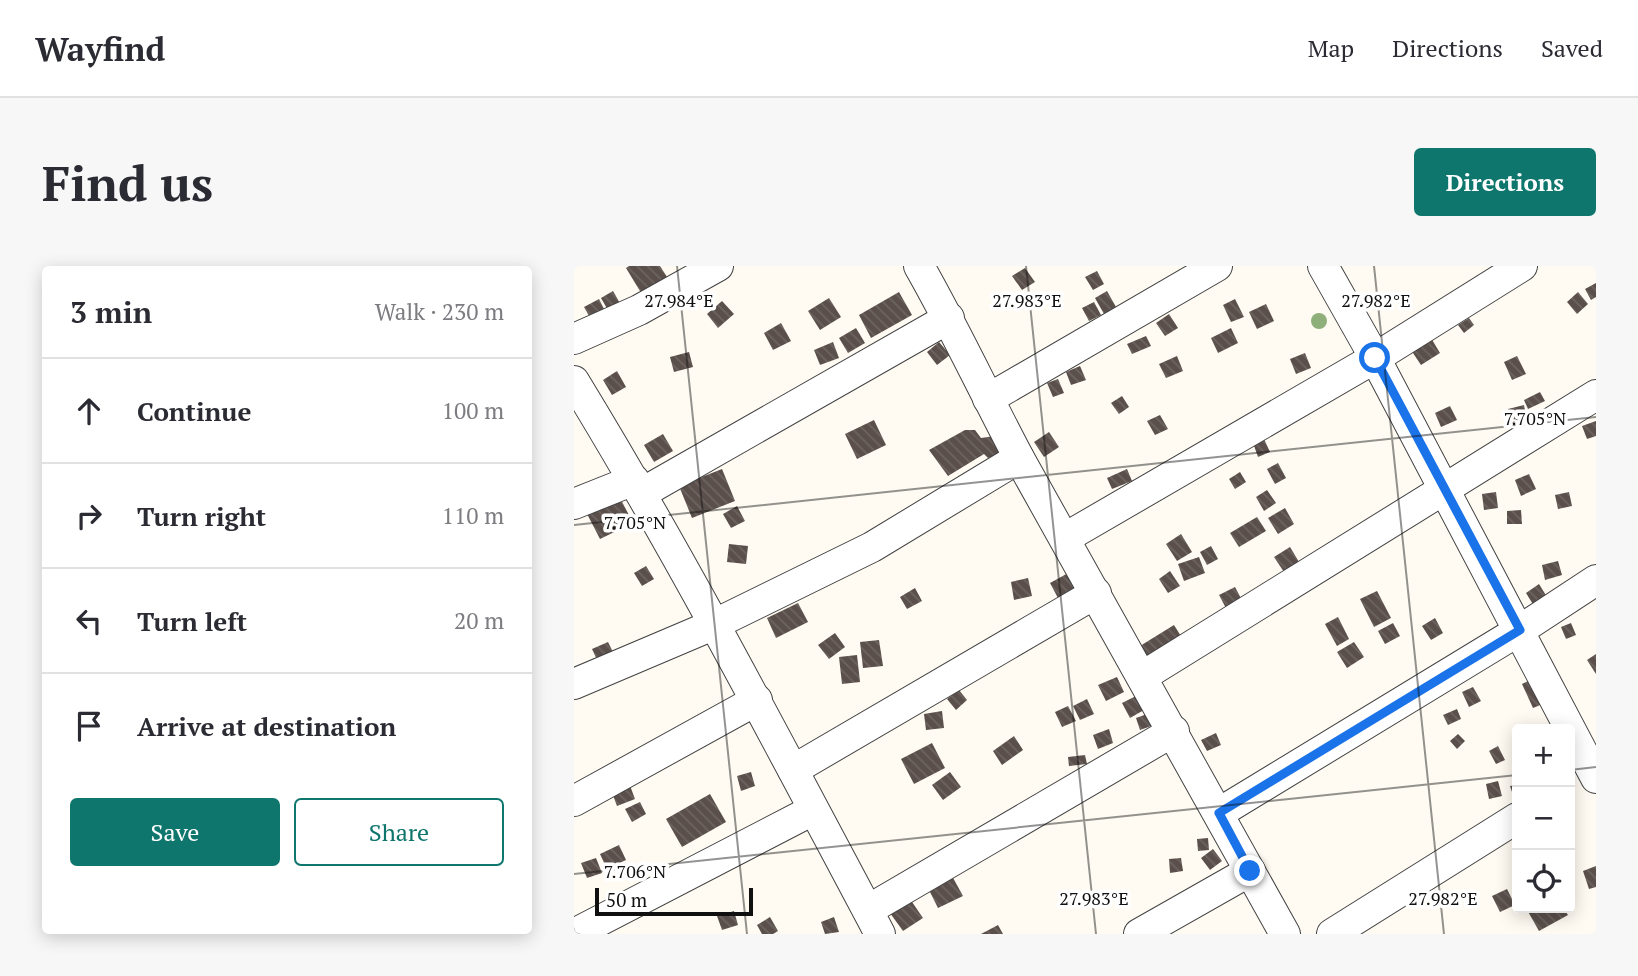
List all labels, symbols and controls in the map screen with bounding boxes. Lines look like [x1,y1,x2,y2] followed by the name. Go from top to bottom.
[35,27,165,70] text: Wayfind
[1308,32,1354,64] text: Map
[1392,32,1503,64] text: Directions
[1541,32,1603,64] text: Saved
[1414,148,1596,216] button: Directions
[42,150,213,215] text: Find us
[644,288,714,312] text: 27.984°E
[992,288,1062,312] text: 27.983°E
[1341,288,1411,312] text: 27.982°E
[70,292,152,332] text: 3 min
[375,296,504,327] text: Walk · 230 m
[1359,342,1390,373] route start
[70,392,108,430] icon: ahead
[137,394,251,428] text: Continue
[442,395,504,426] text: 100 m
[1504,406,1566,430] text: 7.705°N
[70,497,108,535] icon: right
[137,499,266,533] text: Turn right
[442,500,504,531] text: 110 m
[604,510,666,534] text: 7.705°N
[70,602,108,640] icon: left
[137,604,247,638] text: Turn left
[454,605,504,636] text: 20 m
[70,707,108,745] icon: arrive
[137,709,396,743] text: Arrive at destination
[1512,724,1575,913] map controls
[1512,724,1575,787] button: +
[1512,787,1575,850] button: −
[70,798,280,866] button: Save
[294,798,504,866] button: Share
[1512,850,1575,913] button: locate
[1234,855,1265,886] route end
[604,859,666,883] text: 7.706°N
[595,885,752,917] scale bar
[1059,886,1129,910] text: 27.983°E
[1408,886,1478,910] text: 27.982°E
[606,887,647,912] text: 50 m

